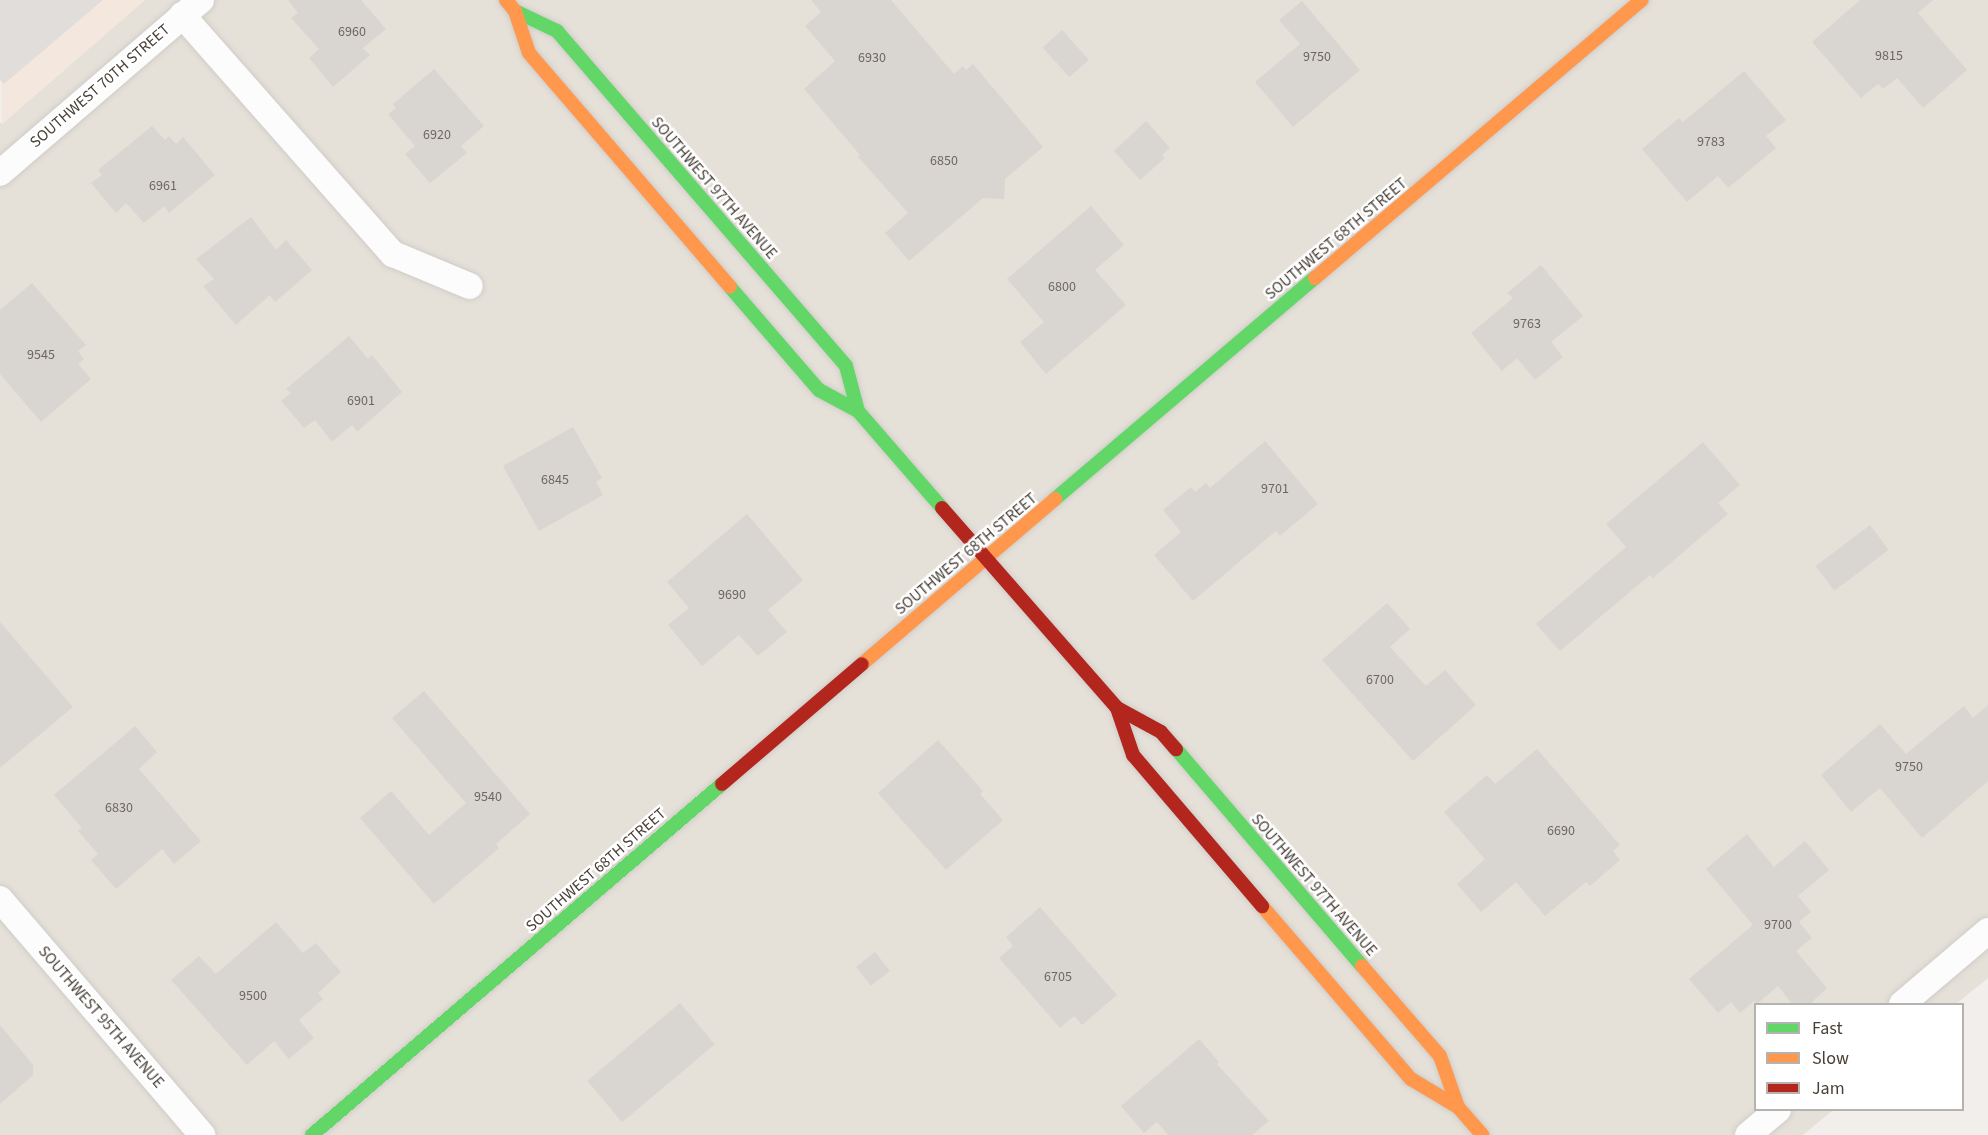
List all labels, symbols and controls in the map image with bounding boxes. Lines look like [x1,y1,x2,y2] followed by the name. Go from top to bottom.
[26,20,174,152] street label: SOUTHWEST 70TH STREET
[338,24,366,40] house number: 6960
[1875,48,1903,64] house number: 9815
[1303,49,1331,65] house number: 9750
[858,50,886,66] house number: 6930
[647,113,781,263] street label: SOUTHWEST 97TH AVENUE
[423,127,451,143] house number: 6920
[1697,134,1725,150] house number: 9783
[930,153,958,169] house number: 6850
[1261,174,1411,304] street label: SOUTHWEST 68TH STREET
[149,178,177,194] house number: 6961
[1048,279,1076,295] house number: 6800
[1513,316,1541,332] house number: 9763
[27,347,55,363] house number: 9545
[347,393,375,409] house number: 6901
[541,472,569,488] house number: 6845
[1261,481,1289,497] house number: 9701
[891,489,1041,619] street label: SOUTHWEST 68TH STREET
[718,587,746,603] house number: 9690
[1366,672,1394,688] house number: 6700
[1895,759,1923,775] house number: 9750
[474,789,502,805] house number: 9540
[105,800,133,816] house number: 6830
[522,804,670,936] street label: SOUTHWEST 68TH STREET
[1247,810,1381,960] street label: SOUTHWEST 97TH AVENUE
[1547,823,1575,839] house number: 6690
[1764,917,1792,933] house number: 9700
[34,942,168,1092] street label: SOUTHWEST 95TH AVENUE
[1044,969,1072,985] house number: 6705
[239,988,267,1004] house number: 9500
[1754,1003,1964,1111] legend
[1812,1016,1843,1041] text: Fast
[1812,1046,1849,1071] text: Slow
[1812,1076,1845,1101] text: Jam

